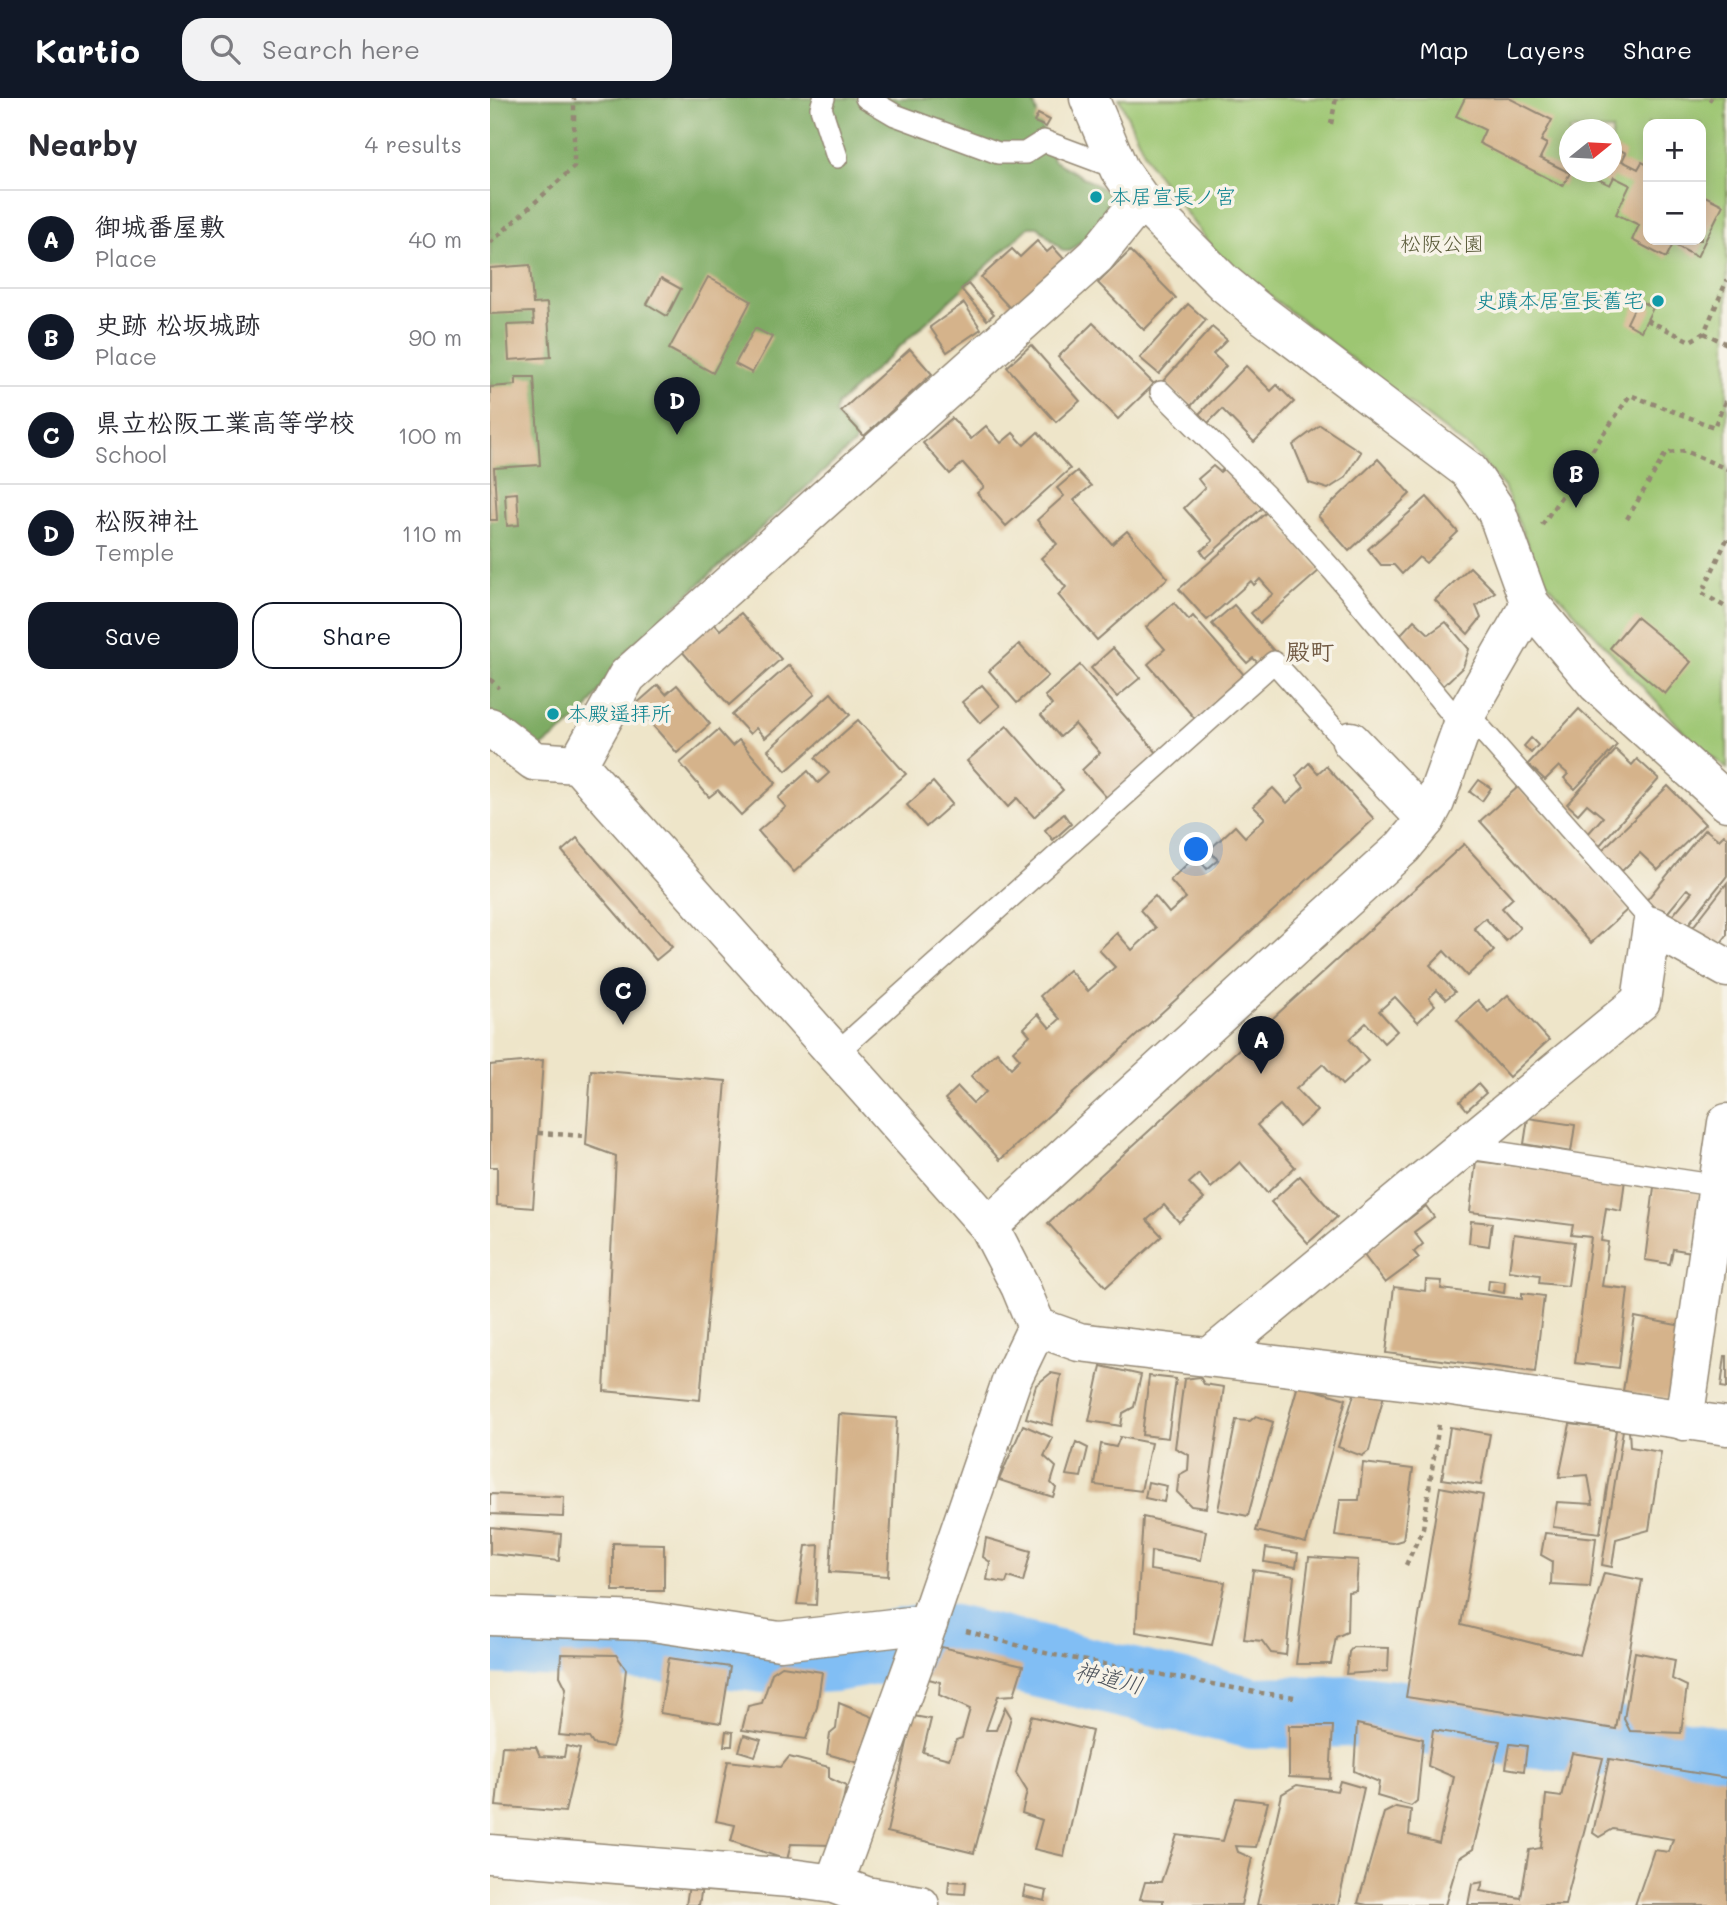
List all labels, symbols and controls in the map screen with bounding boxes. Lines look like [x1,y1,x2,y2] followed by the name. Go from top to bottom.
[182,18,672,81] search box
[35,28,140,71] text: Kartio
[206,30,244,68] icon: search
[262,32,420,66] text: Search here
[1420,34,1468,65] text: Map
[1506,34,1585,65] text: Layers
[1623,34,1692,65] text: Share
[1559,119,1622,182] north arrow
[1643,119,1706,245] map controls
[1643,119,1706,182] button: +
[28,124,138,164] text: Nearby
[365,129,462,159] text: 4 results
[1110,182,1236,209] place label: 本居宣長ノ宮
[1643,182,1706,245] button: −
[1088,189,1104,205] marker: 本居宣長ノ宮
[95,209,225,243] text: 御城番屋敷
[43,224,59,254] text: A
[409,224,462,254] text: 40 m
[1400,229,1484,256] park label: 松阪公園
[95,243,157,273] text: Place
[1476,286,1644,313] place label: 史蹟本居宣長舊宅
[1650,293,1666,309] marker: 史蹟本居宣長舊宅
[95,307,260,341] text: 史跡 松坂城跡
[43,322,59,352] text: B
[409,322,462,352] text: 90 m
[95,341,157,371] text: Place
[654,377,700,435] pin: D
[95,405,355,439] text: 県立松阪工業高等学校
[42,420,60,450] text: C
[398,420,462,450] text: 100 m
[95,439,168,469] text: School
[1553,450,1599,508] pin: B
[95,503,199,537] text: 松阪神社
[43,518,59,548] text: D
[402,518,462,548] text: 110 m
[95,537,175,567] text: Temple
[28,602,238,669] button: Save
[252,602,462,669] button: Share
[1286,635,1334,666] district label: 殿町
[567,699,672,726] place label: 本殿遥拝所
[545,706,561,722] marker: 本殿遥拝所
[1179,832,1213,866] your location
[600,967,646,1025] pin: C
[1238,1016,1284,1074] pin: A
[1072,1654,1146,1700] water label: 神道川

